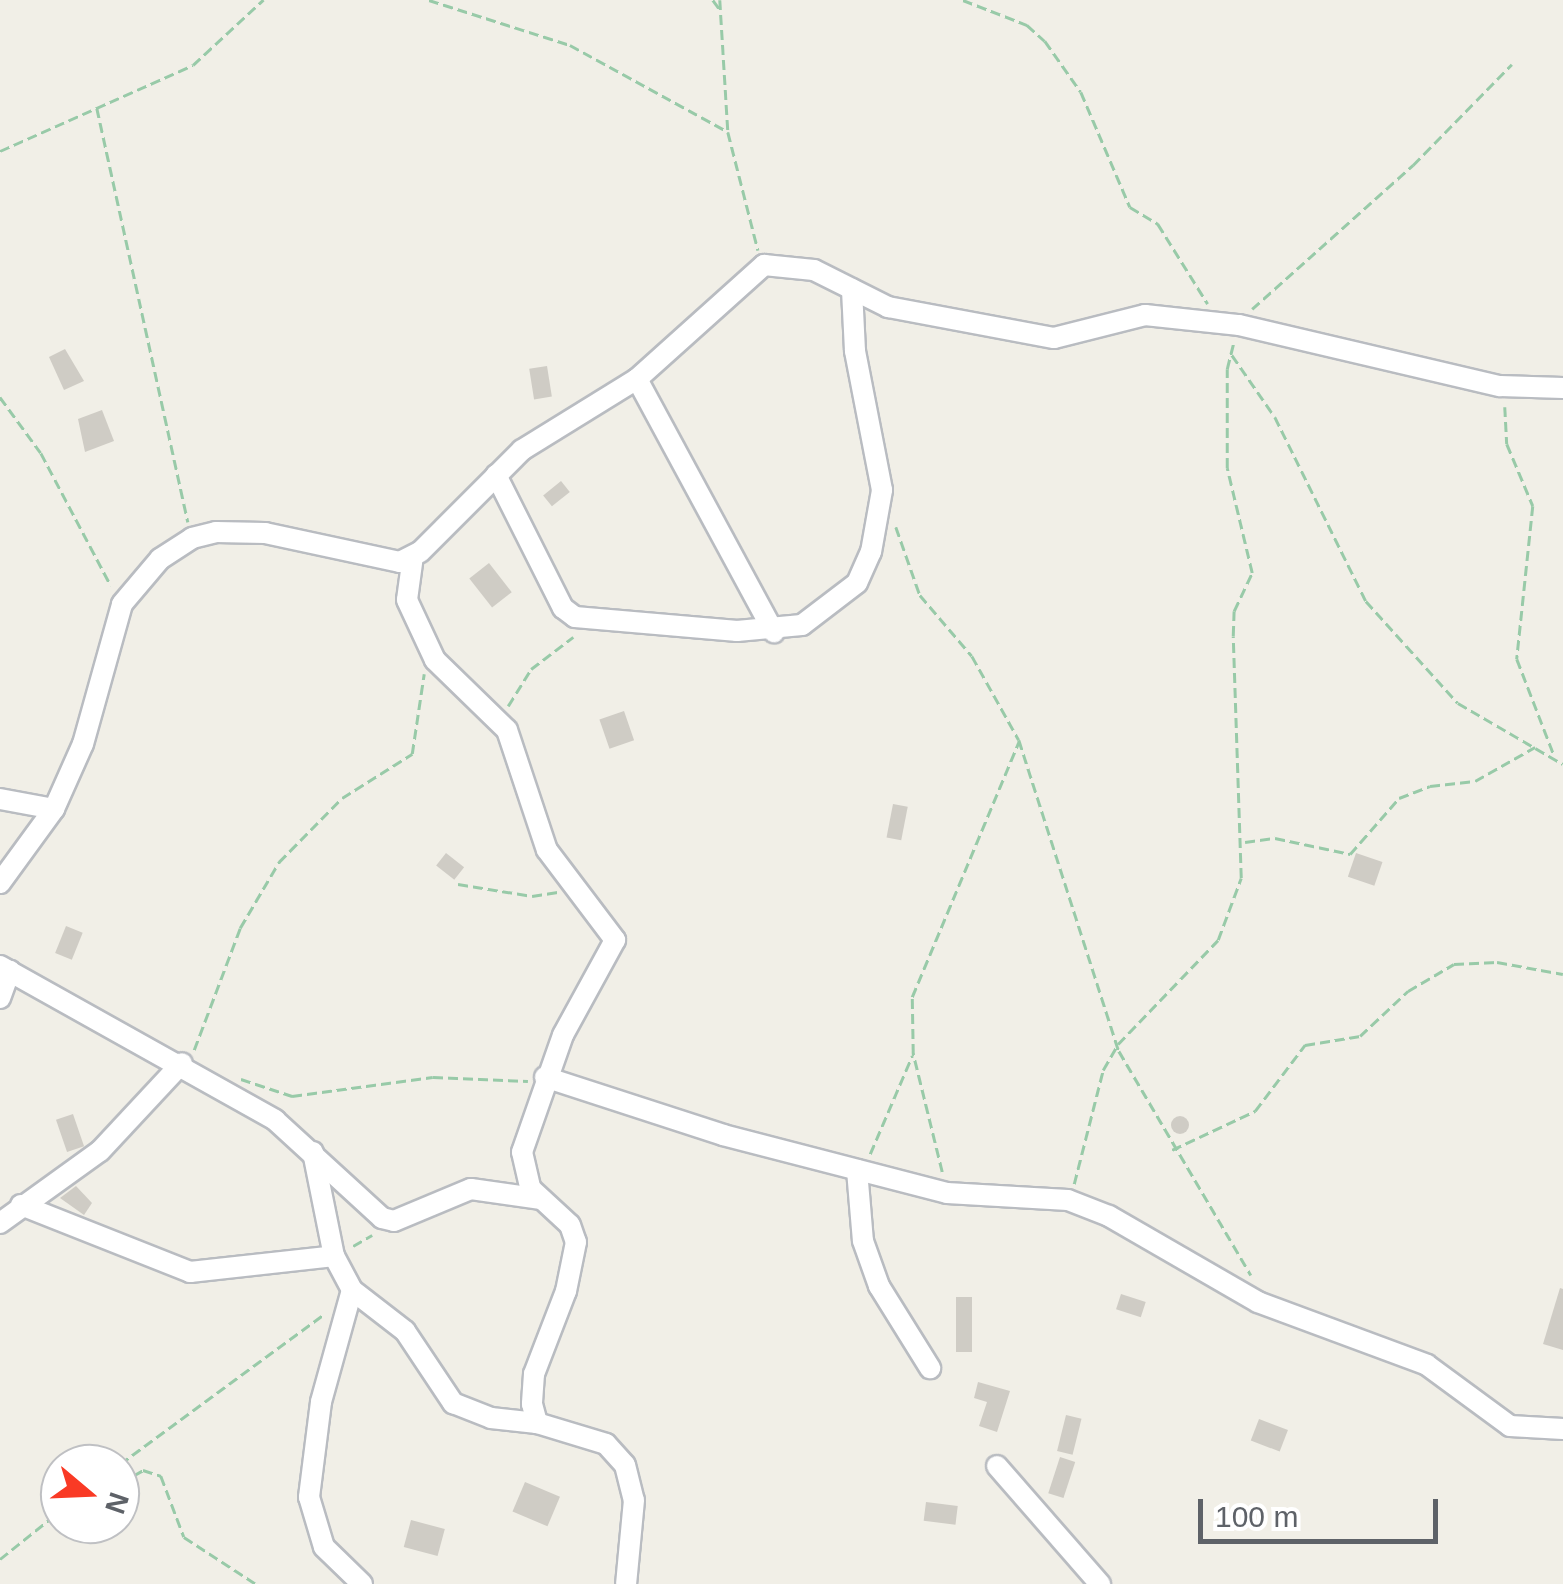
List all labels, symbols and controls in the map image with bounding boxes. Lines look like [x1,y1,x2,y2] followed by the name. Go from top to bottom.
[40,1444,140,1544] north arrow
[1203,1479,1443,1541] scale bar
[99,1489,135,1518] text: N
[1215,1500,1298,1533] text: 100 m

